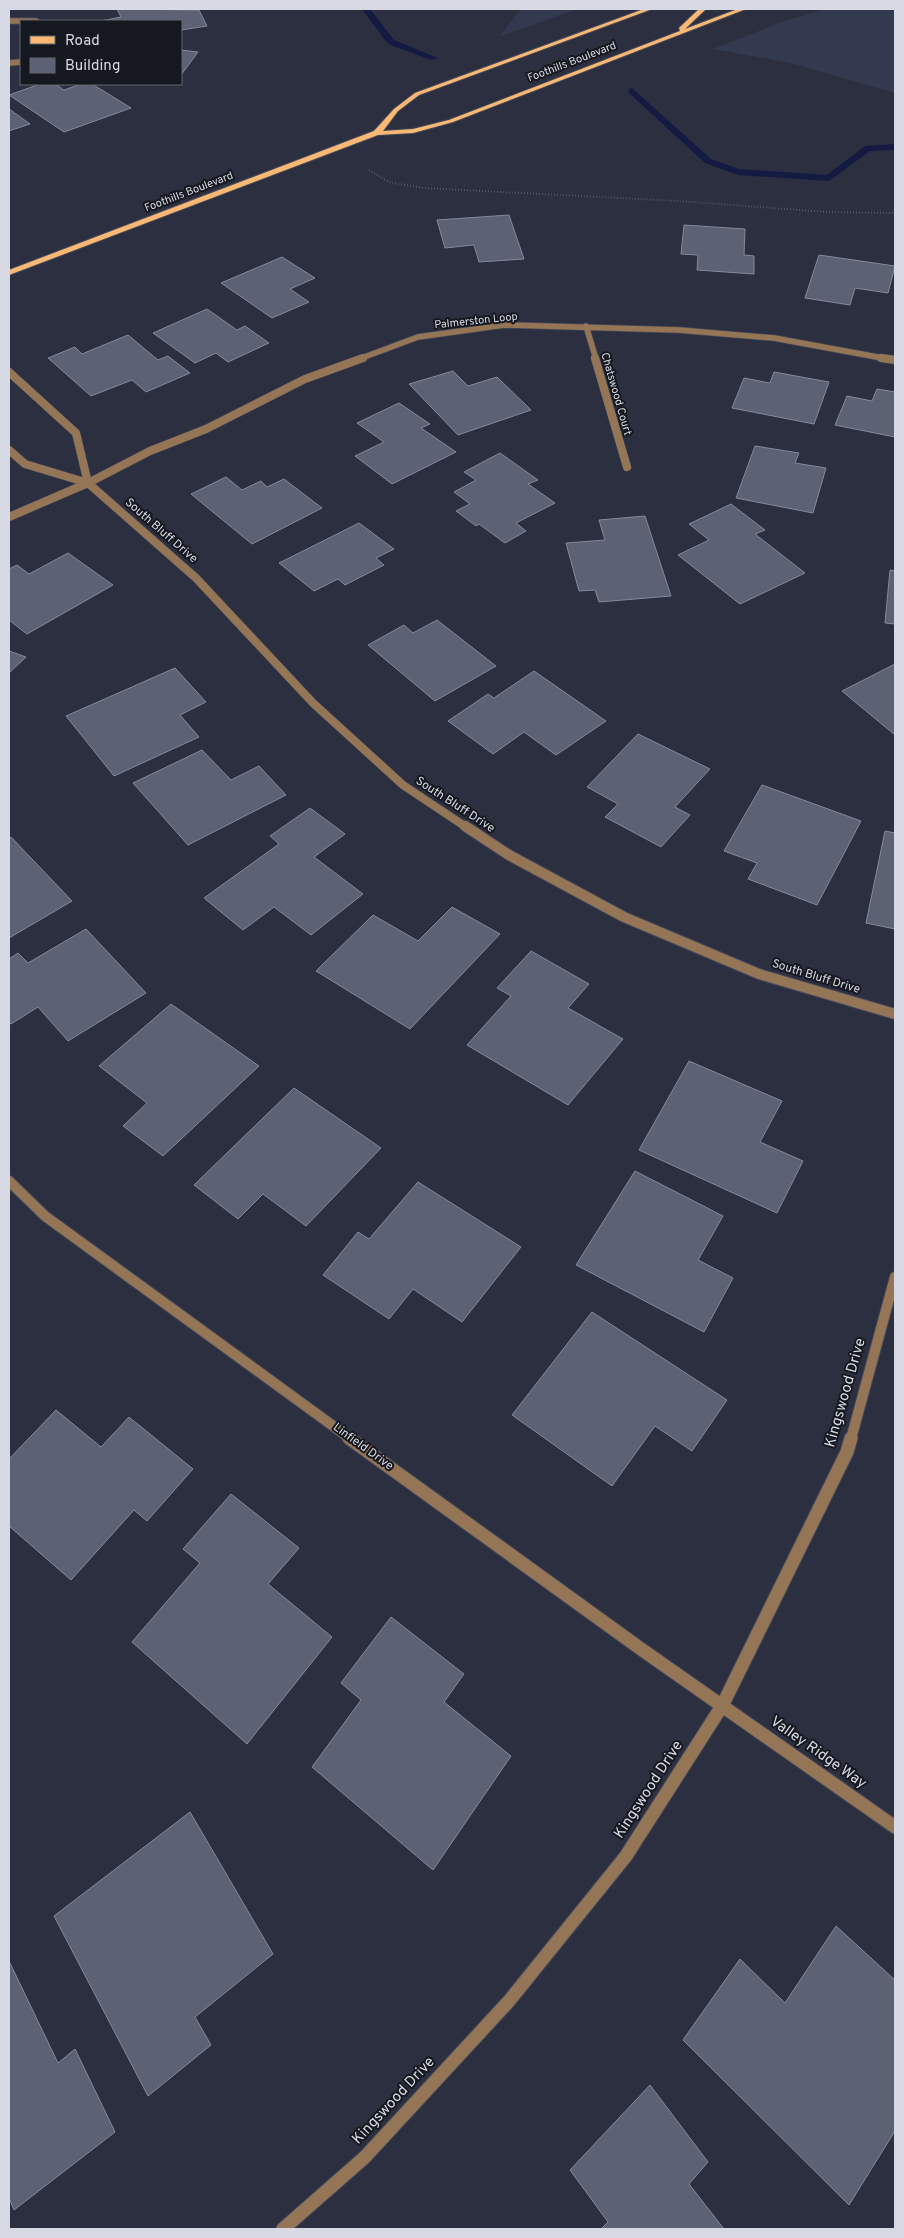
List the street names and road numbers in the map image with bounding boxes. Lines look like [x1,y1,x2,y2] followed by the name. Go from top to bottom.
[526,39,618,85] street label: Foothills Boulevard
[143,169,235,215] street label: Foothills Boulevard
[434,310,518,332] street label: Palmerston Loop
[597,351,635,437] street label: Chatswood Court
[121,495,201,567] street label: South Bluff Drive
[412,773,498,837] street label: South Bluff Drive
[770,956,862,998] street label: South Bluff Drive
[821,1336,871,1450] street label: Kingswood Drive
[330,1420,396,1474] street label: Linfield Drive
[766,1713,870,1793] street label: Valley Ridge Way
[610,1737,688,1843] street label: Kingswood Drive
[349,2053,439,2149] street label: Kingswood Drive

